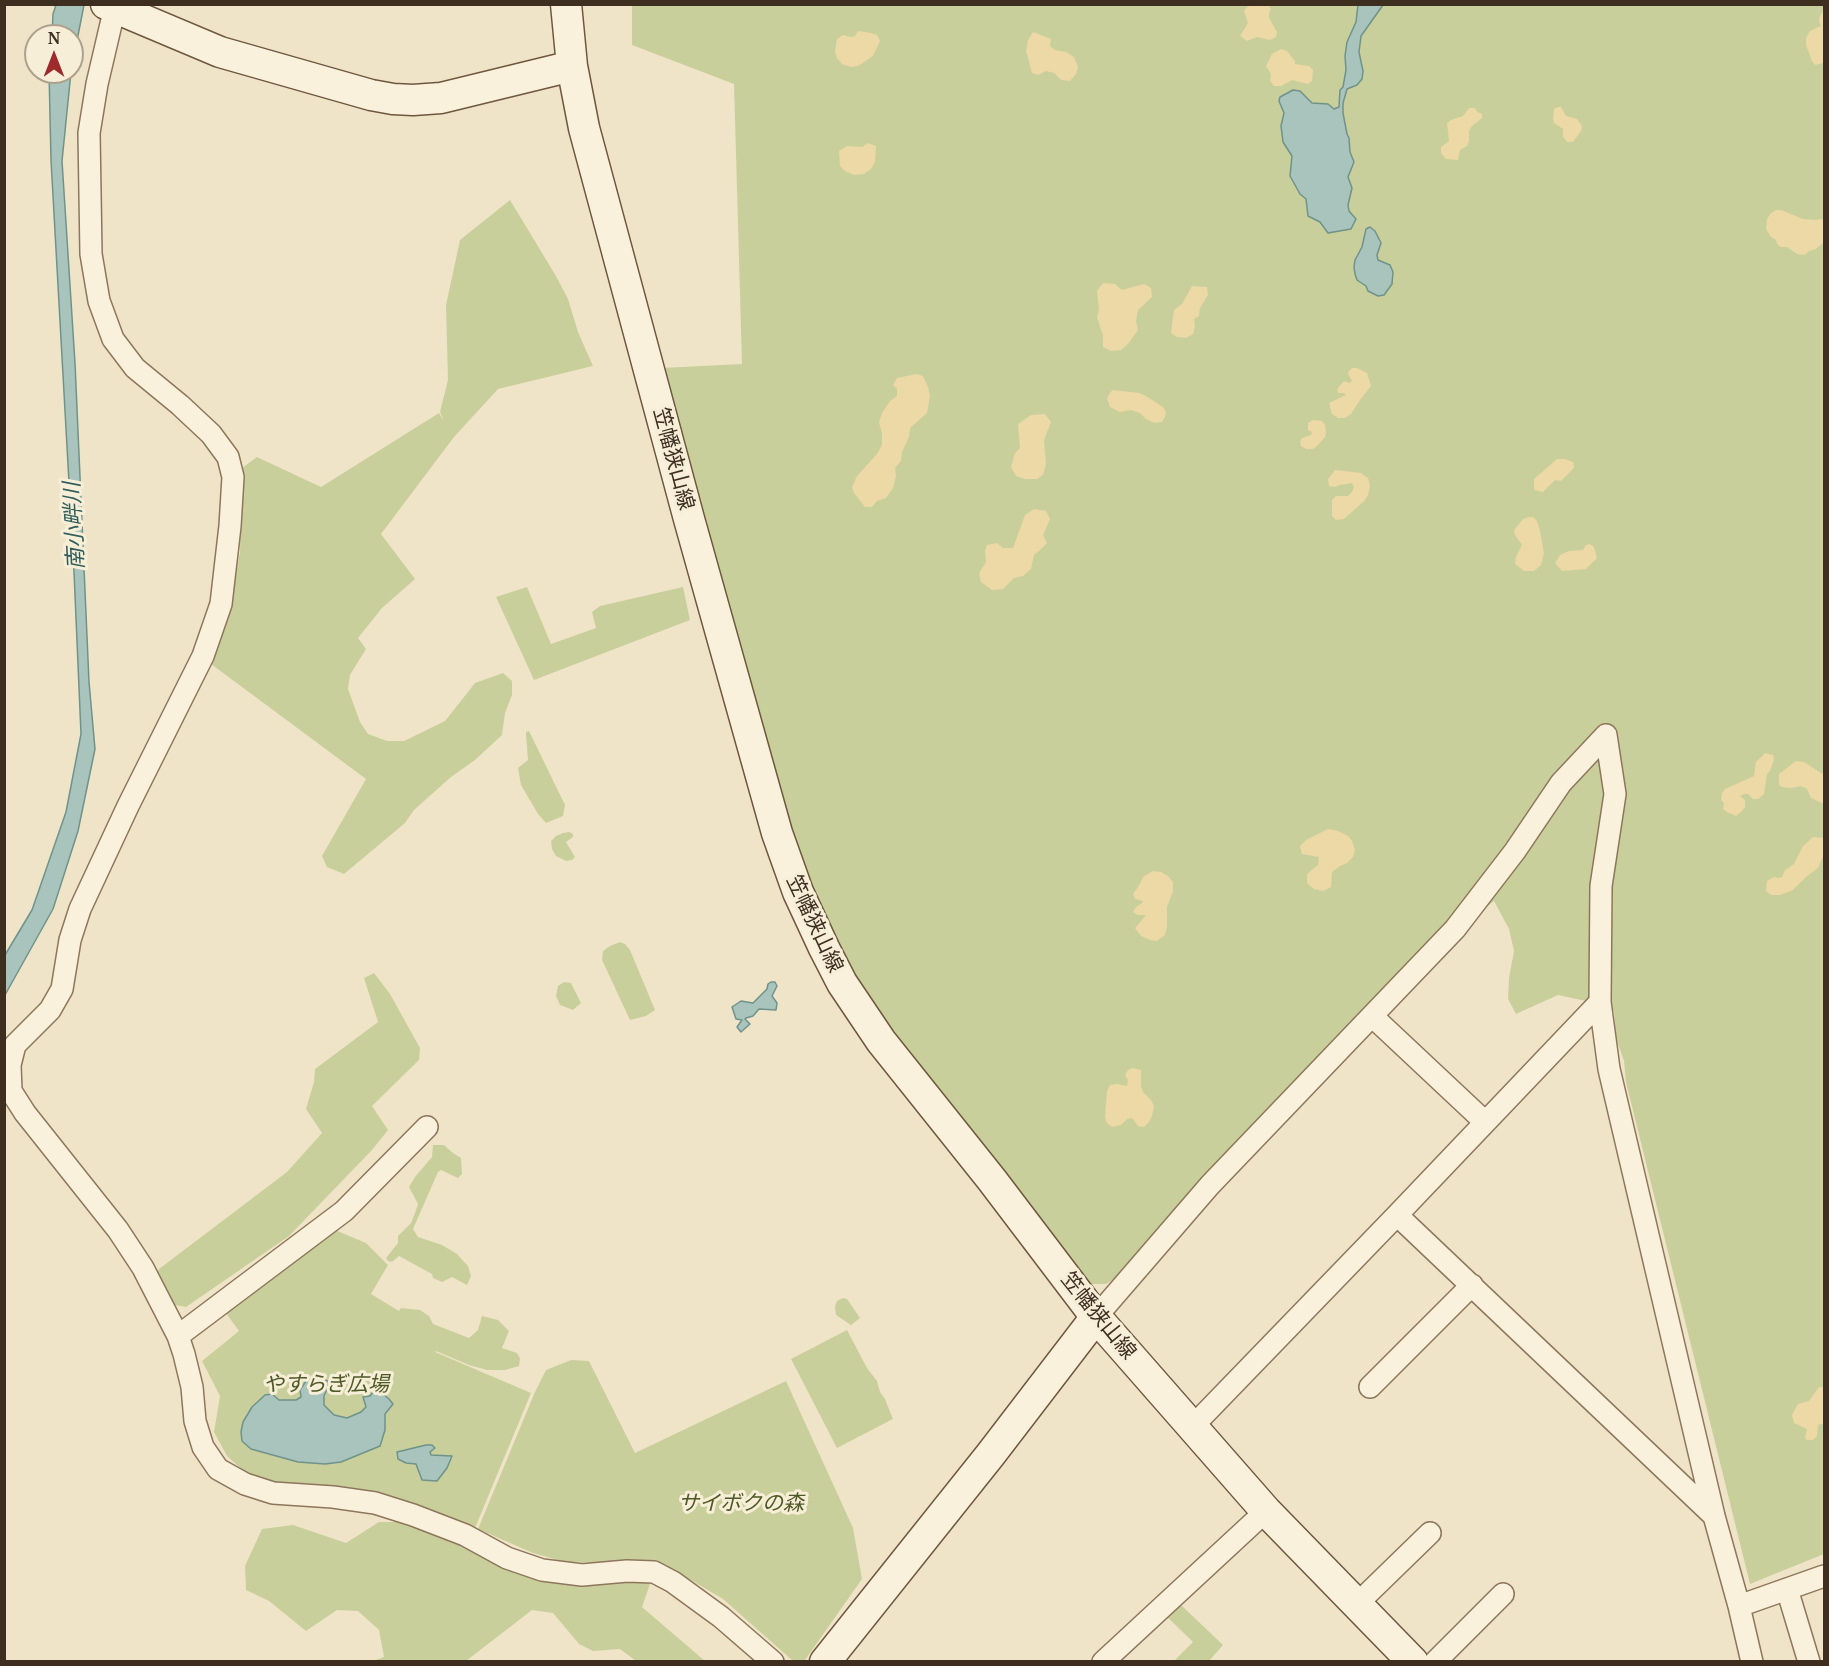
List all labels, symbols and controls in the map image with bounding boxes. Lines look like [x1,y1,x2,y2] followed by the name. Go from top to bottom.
[24,24,84,84] north arrow
[48,27,60,49] text: N
[647,405,699,513] street label: 笠幡狭山線
[60,481,90,571] water label: 南小畔川
[780,871,848,977] street label: 笠幡狭山線
[1055,1267,1141,1365] street label: 笠幡狭山線
[263,1372,389,1398] park label: やすらぎ広場
[678,1491,804,1517] park label: サイボクの森

